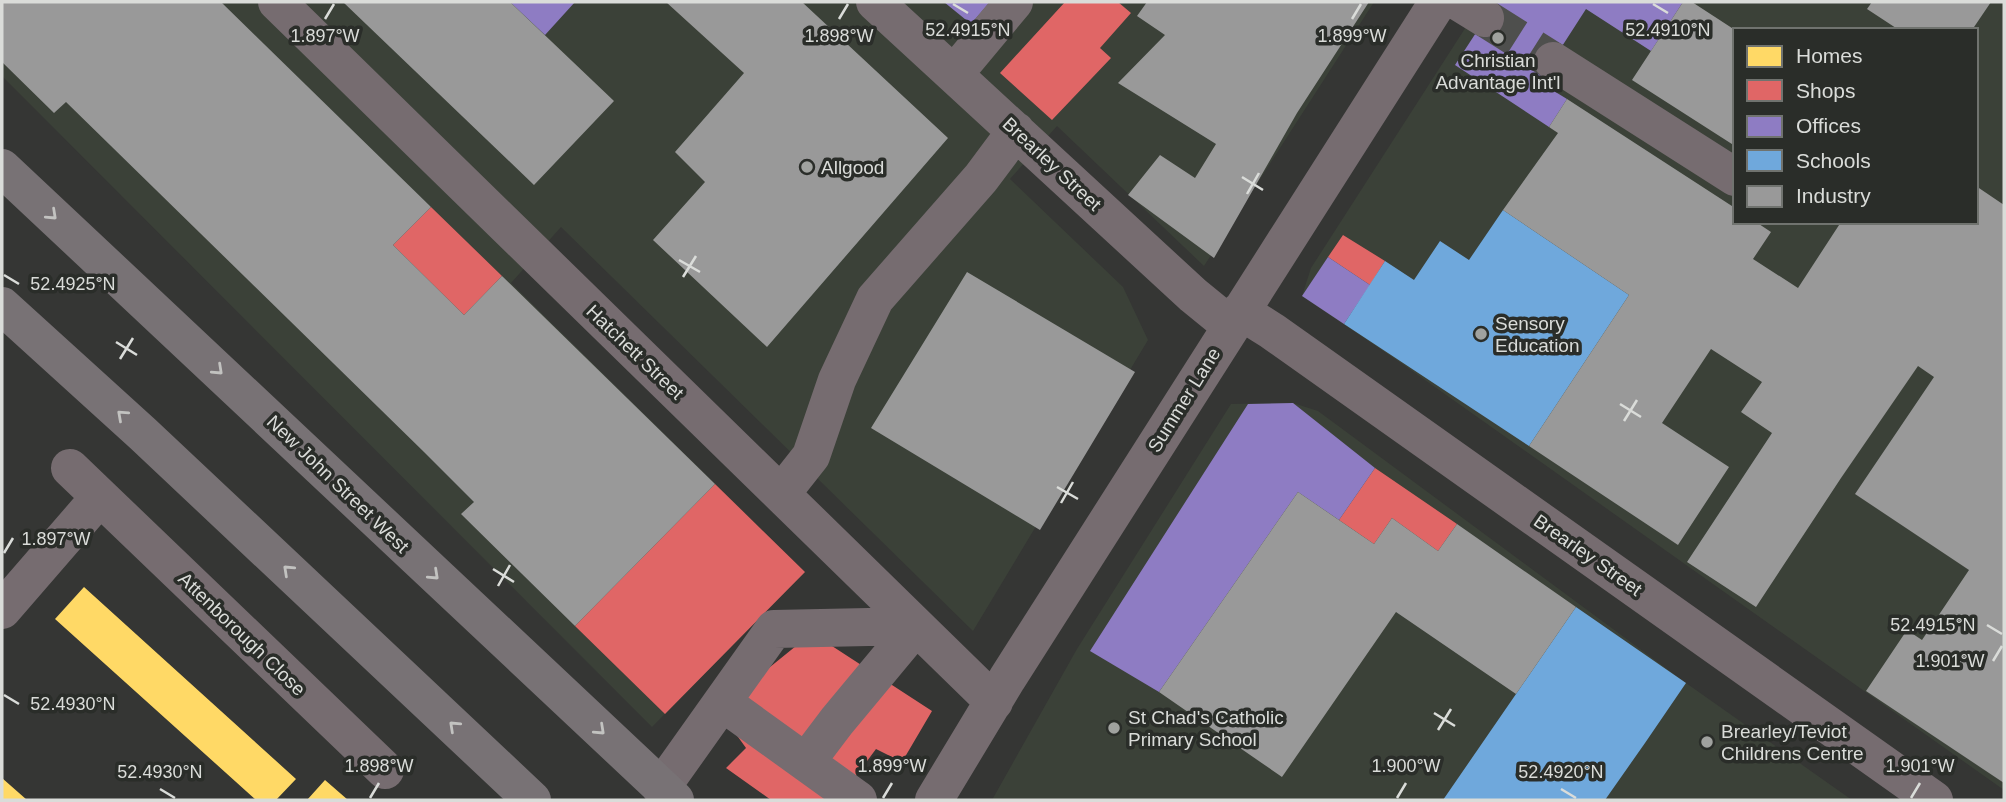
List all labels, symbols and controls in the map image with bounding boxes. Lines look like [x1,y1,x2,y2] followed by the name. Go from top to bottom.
[925,20,1011,40] text: 52.4915°N
[1625,20,1711,40] text: 52.4910°N
[290,26,360,46] text: 1.897°W
[804,26,874,46] text: 1.898°W
[1317,26,1387,46] text: 1.899°W
[1733,28,1978,224] legend
[1490,30,1506,46] marker: Christian Advantage Int'l
[1796,44,1863,67] text: Homes
[1435,50,1561,93] place label: Christian Advantage Int'l
[1796,79,1856,102] text: Shops
[998,113,1106,215] street label: Brearley Street
[1796,114,1861,137] text: Offices
[1796,149,1871,172] text: Schools
[821,157,884,178] place label: Allgood
[799,159,815,175] marker: Allgood
[1796,184,1871,207] text: Industry
[44,207,57,219] one-way arrow
[30,274,116,294] text: 52.4925°N
[582,300,688,404] street label: Hatchett Street
[1495,313,1580,356] place label: Sensory Education
[1473,326,1489,342] marker: Sensory Education
[1143,344,1225,456] street label: Summer Lane
[210,362,223,374] one-way arrow
[117,411,130,423] one-way arrow
[263,411,414,558] street label: New John Street West
[1530,510,1647,600] street label: Brearley Street
[21,529,91,549] text: 1.897°W
[283,566,296,579] one-way arrow
[426,567,439,579] one-way arrow
[174,568,310,700] street label: Attenborough Close
[1890,615,1976,635] text: 52.4915°N
[1915,651,1985,671] text: 1.901°W
[30,694,116,714] text: 52.4930°N
[1128,707,1284,750] place label: St Chad's Catholic Primary School
[1106,720,1122,736] marker: St Chad's Catholic Primary School
[1721,721,1864,764] place label: Brearley/Teviot Childrens Centre
[449,722,462,734] one-way arrow
[592,722,605,735] one-way arrow
[1699,734,1715,750] marker: Brearley/Teviot Childrens Centre
[344,756,414,776] text: 1.898°W
[857,756,927,776] text: 1.899°W
[1371,756,1441,776] text: 1.900°W
[1885,756,1955,776] text: 1.901°W
[117,762,203,782] text: 52.4930°N
[1518,762,1604,782] text: 52.4920°N

